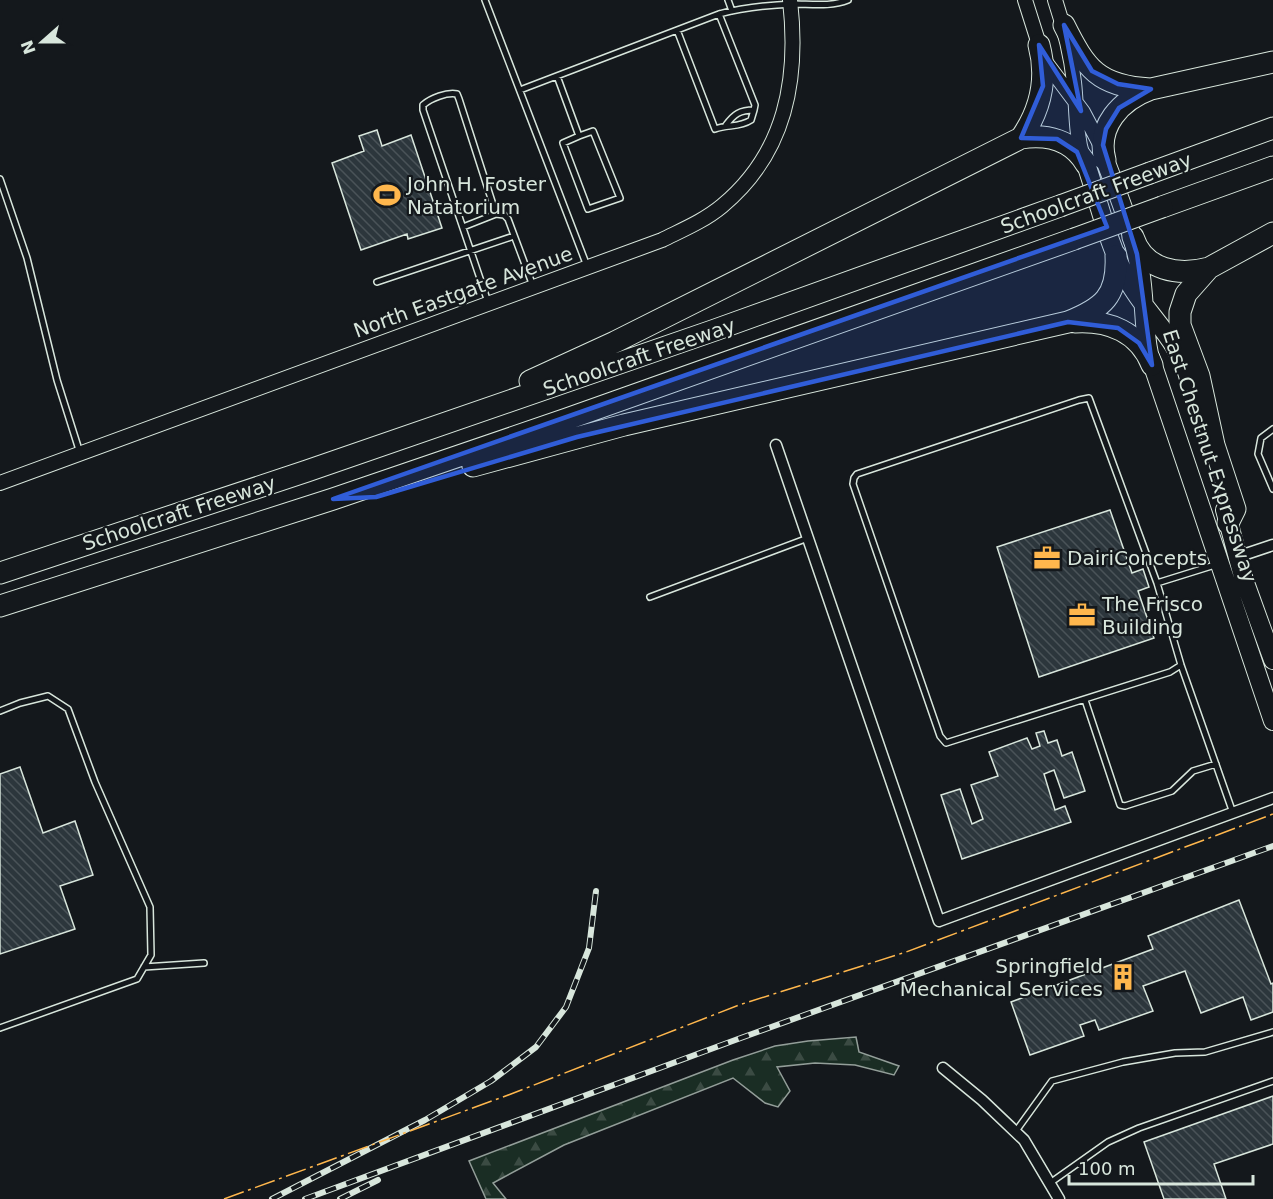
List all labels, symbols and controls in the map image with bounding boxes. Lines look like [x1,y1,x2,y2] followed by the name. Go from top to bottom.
[12,12,72,72] north arrow
[17,38,40,57] text: N
[997,147,1195,239] street label: Schoolcraft Freeway
[405,172,547,219] place label: John H. Foster Natatorium
[372,180,402,210] sports icon: John H. Foster Natatorium
[350,241,576,343] street label: North Eastgate Avenue
[540,313,738,401] street label: Schoolcraft Freeway
[1158,326,1262,586] street label: East Chestnut Expressway
[79,470,279,556] street label: Schoolcraft Freeway
[1032,543,1062,573] office icon: DairiConcepts
[1067,546,1207,570] place label: DairiConcepts
[1101,592,1203,639] place label: The Frisco Building
[1067,600,1097,630] office icon: The Frisco Building
[900,954,1103,1001] place label: Springfield Mechanical Services
[1108,962,1138,992] building icon: Springfield Mechanical Services
[1069,1148,1254,1186] scale bar
[1078,1158,1136,1179] text: 100 m

